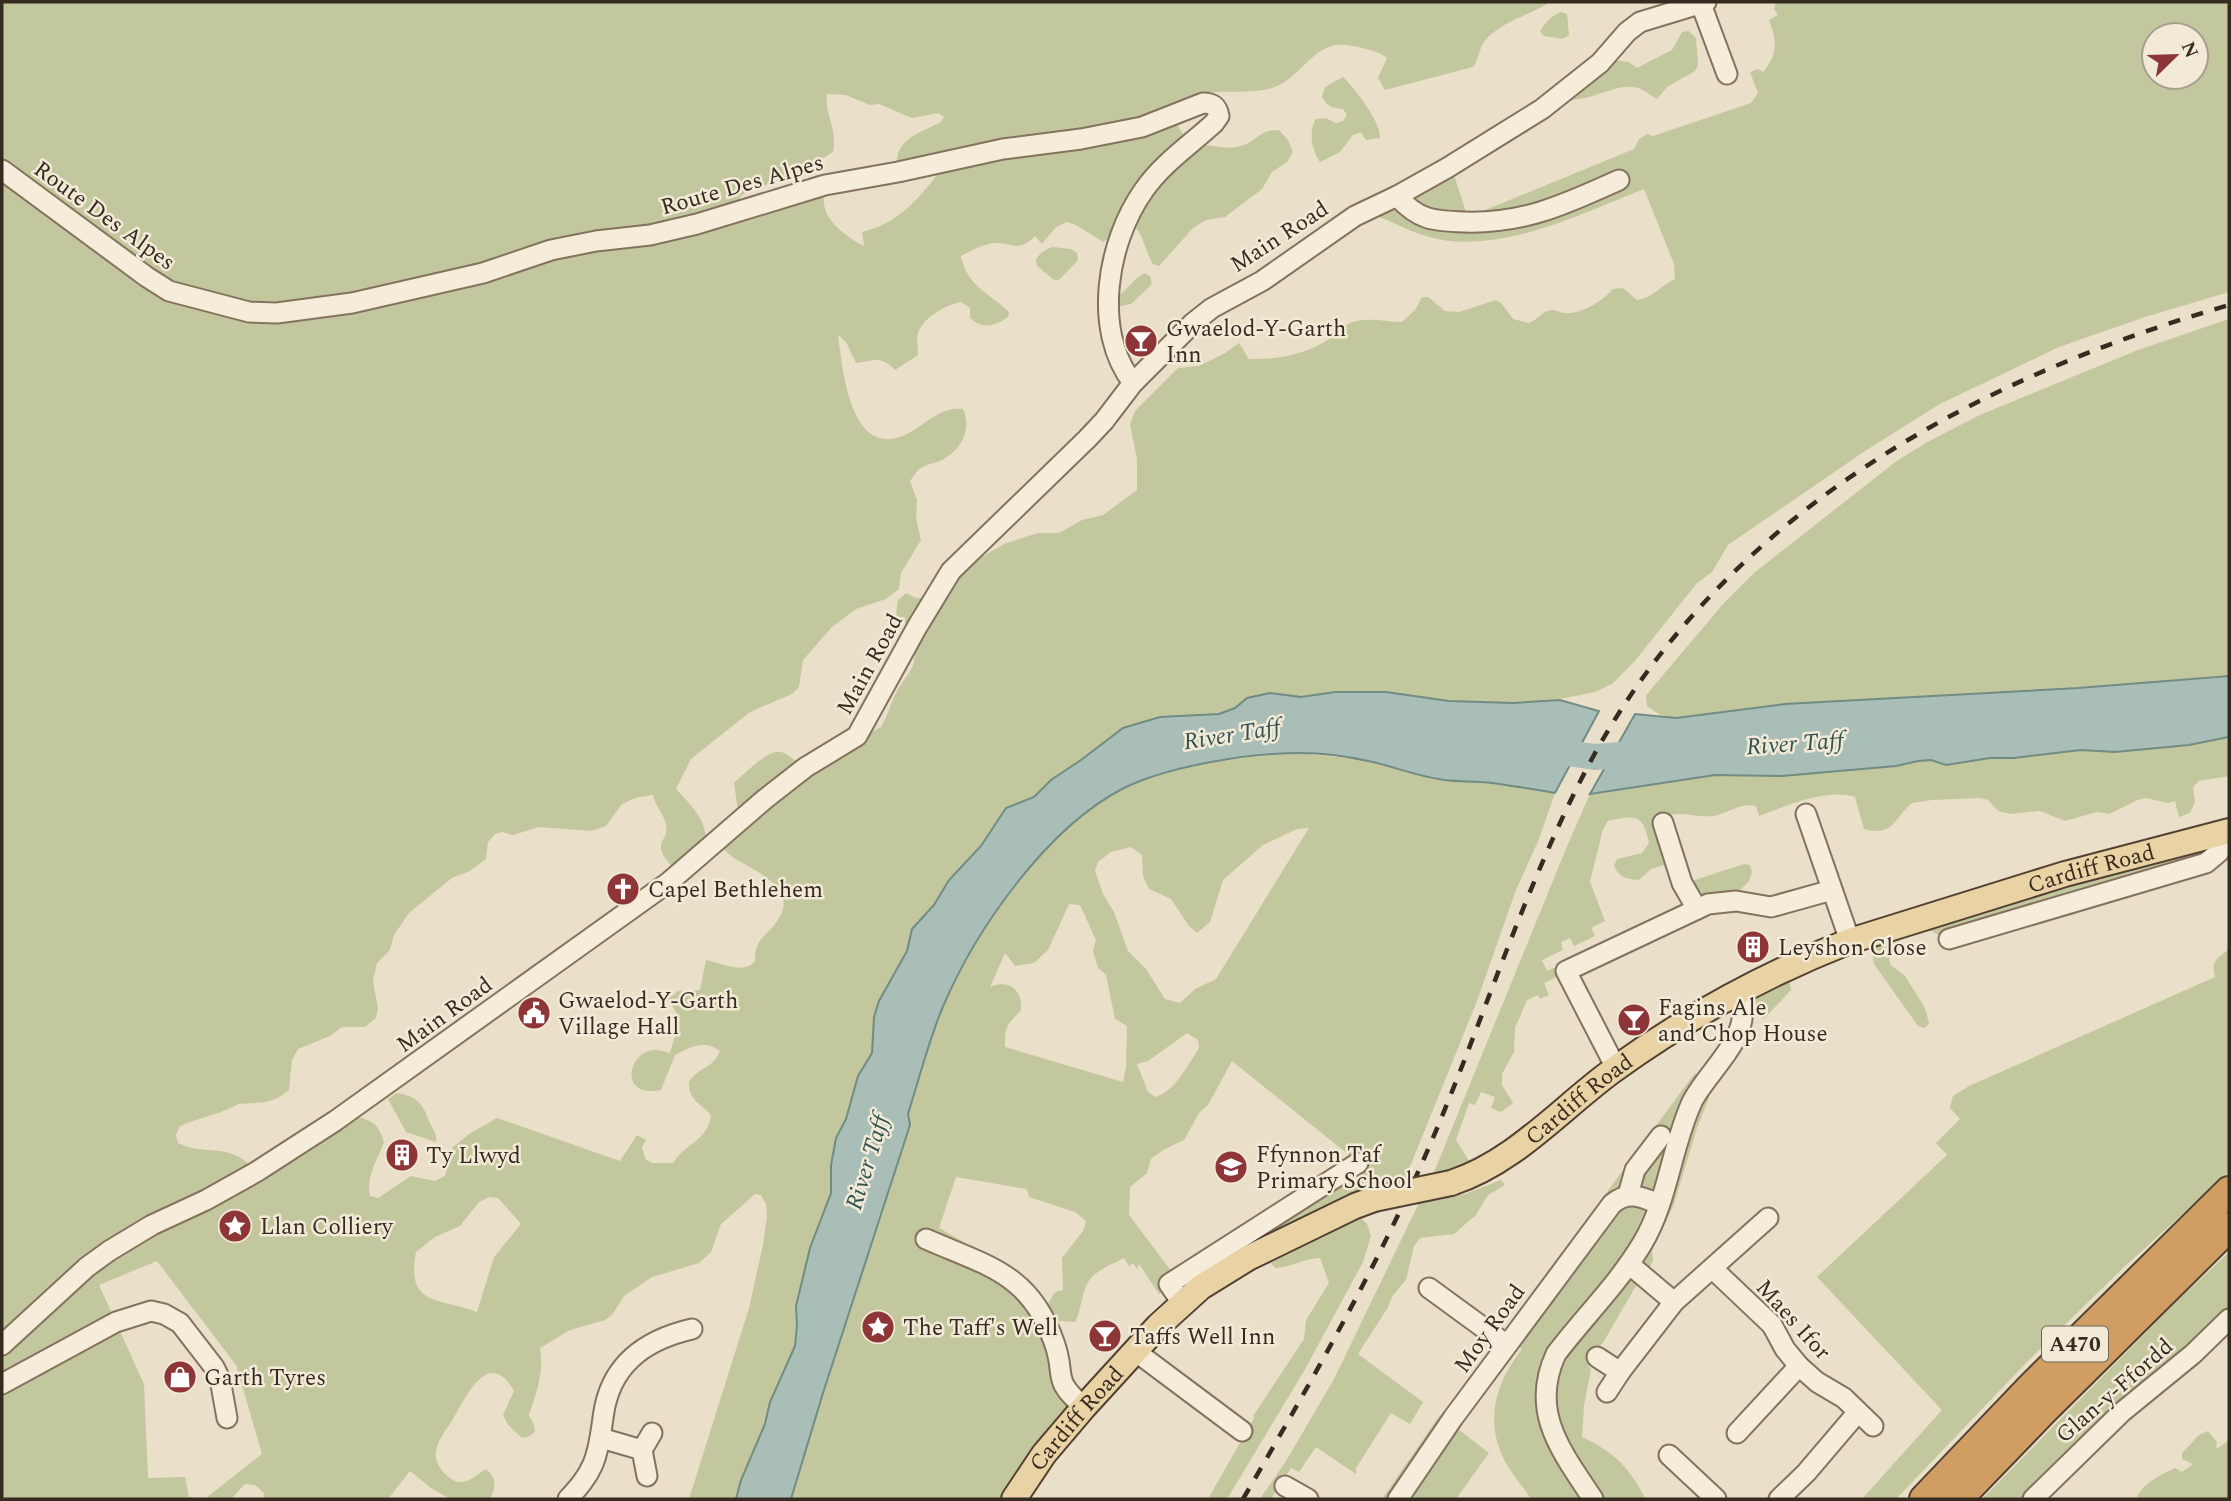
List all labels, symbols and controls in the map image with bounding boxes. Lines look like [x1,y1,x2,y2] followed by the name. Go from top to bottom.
[2140,21,2210,91] north arrow
[2173,37,2206,63] text: N
[657,145,828,225] street label: Route Des Alpes
[26,153,182,280] street label: Route Des Alpes
[1224,192,1336,282] street label: Main Road
[1166,312,1346,373] place label: Gwaelod-Y-Garth Inn
[1122,322,1160,360] bar icon: Gwaelod-Y-Garth Inn
[828,607,913,722] street label: Main Road
[1181,709,1287,760] water label: River Taff
[1745,722,1849,765] water label: River Taff
[2023,835,2159,904] street label: Cardiff Road
[604,870,642,908] church icon: Capel Bethlehem
[648,873,823,908] place label: Capel Bethlehem
[1734,928,1772,966] building icon: Leyshon Close
[1778,931,1927,966] place label: Leyshon Close
[389,968,500,1062] street label: Main Road
[558,984,738,1045] place label: Gwaelod-Y-Garth Village Hall
[1658,991,1828,1052] place label: Fagins Ale and Chop House
[515,994,553,1032] public building icon: Gwaelod-Y-Garth Village Hall
[1615,1001,1653,1039] bar icon: Fagins Ale and Chop House
[1518,1045,1641,1155] street label: Cardiff Road
[836,1107,901,1214] water label: River Taff
[383,1136,421,1174] building icon: Ty Llwyd
[1256,1138,1412,1199] place label: Ffynnon Taf Primary School
[426,1139,521,1174] place label: Ty Llwyd
[1212,1148,1250,1186] school or university icon: Ffynnon Taf Primary School
[216,1207,254,1245] place icon: Llan Colliery
[260,1210,394,1245] place label: Llan Colliery
[1747,1272,1839,1368] street label: Maes Ifor
[1446,1277,1535,1381] street label: Moy Road
[859,1308,897,1346] place icon: The Taff's Well
[903,1311,1058,1346] place label: The Taff's Well
[1086,1317,1124,1355] bar icon: Taffs Well Inn
[1130,1320,1275,1355] place label: Taffs Well Inn
[2042,1326,2108,1362] road number: A470
[2048,1330,2182,1452] street label: Glan-y-Ffordd
[161,1358,199,1396] shop icon: Garth Tyres
[1021,1358,1133,1479] street label: Cardiff Road
[204,1361,326,1396] place label: Garth Tyres

